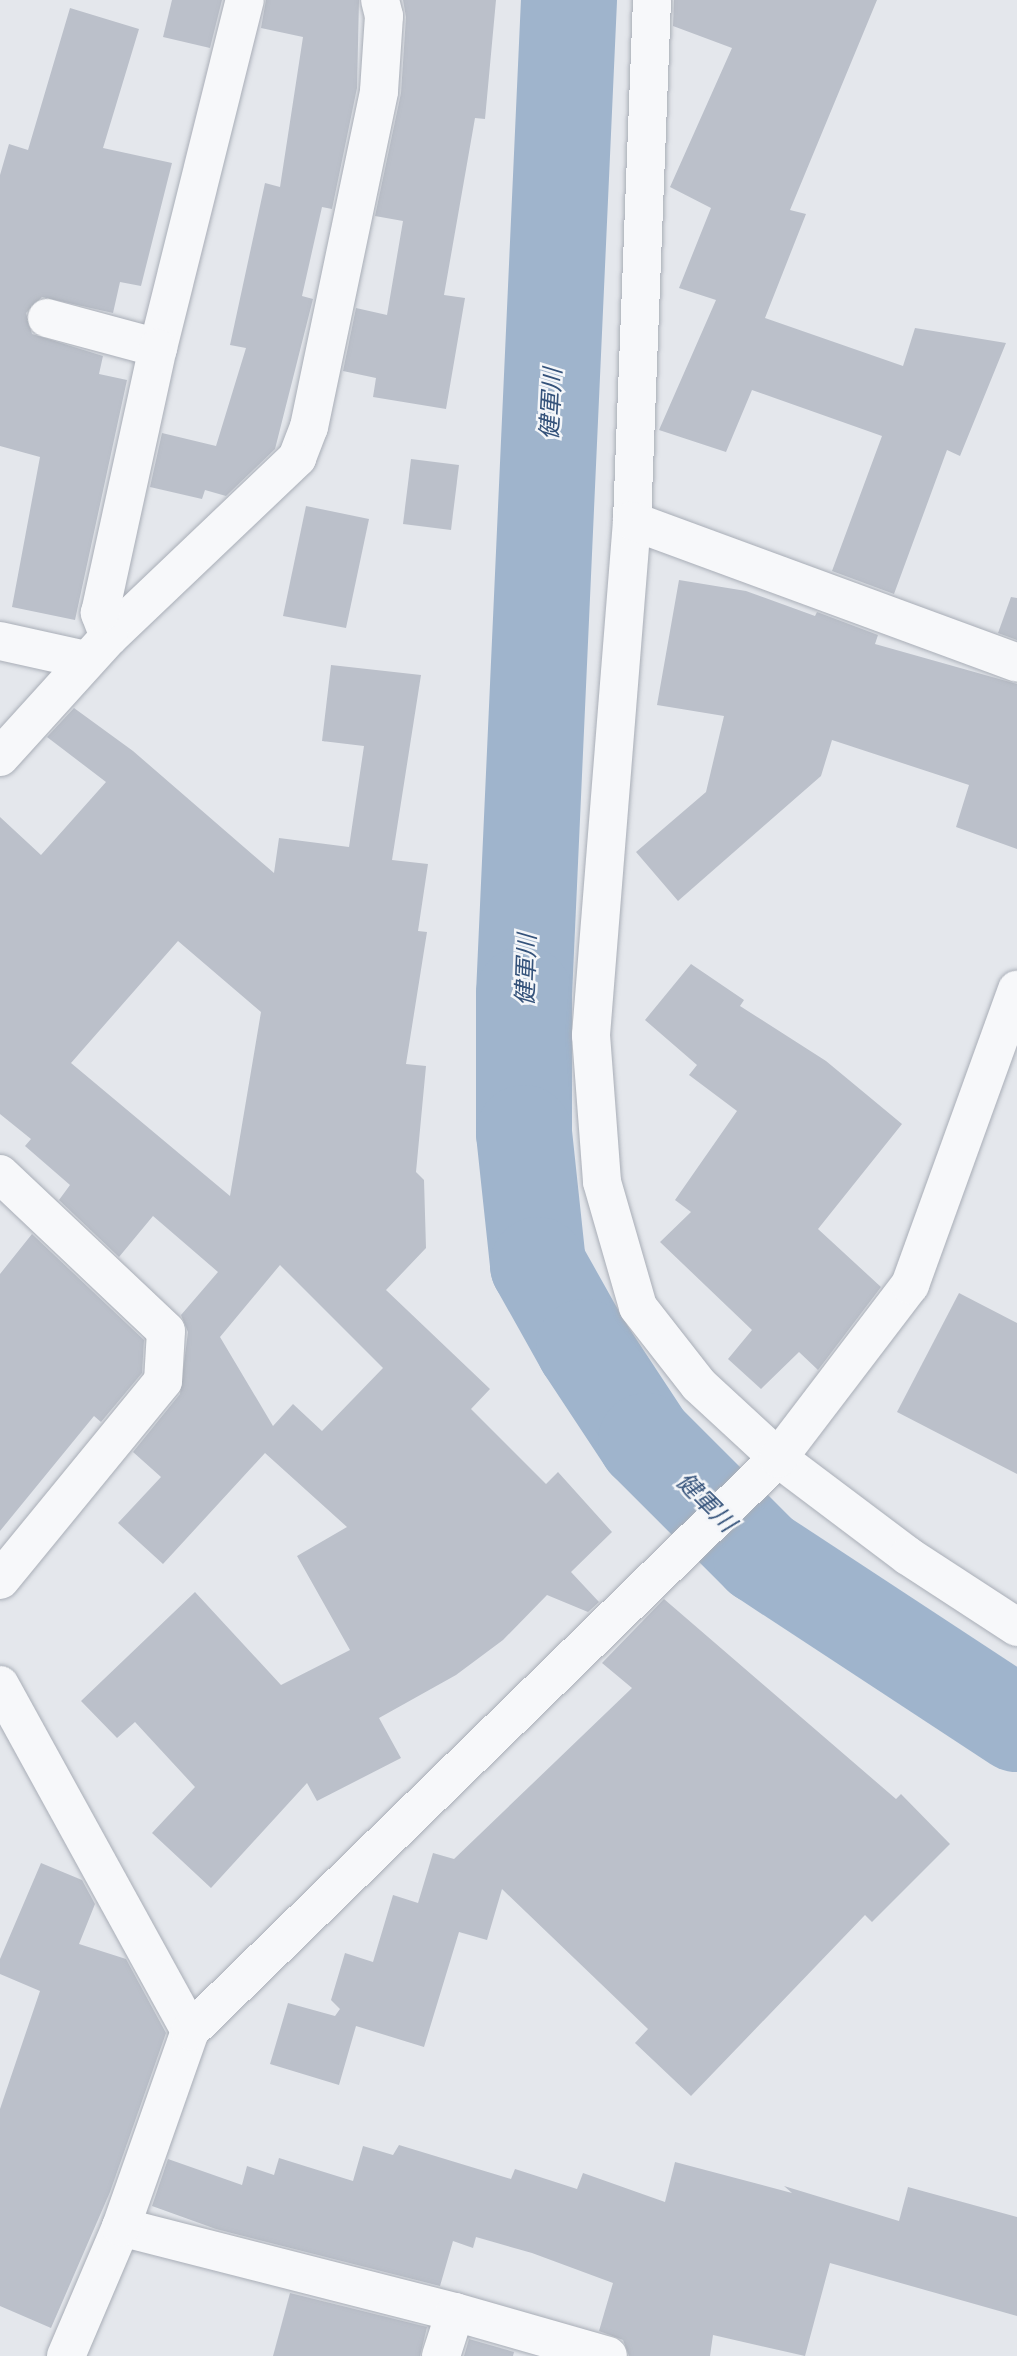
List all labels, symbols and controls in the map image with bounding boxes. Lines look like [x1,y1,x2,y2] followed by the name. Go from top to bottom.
[535,367,567,441] water label: 健軍川
[510,934,542,1006] water label: 健軍川
[670,1466,742,1538] water label: 健軍川

